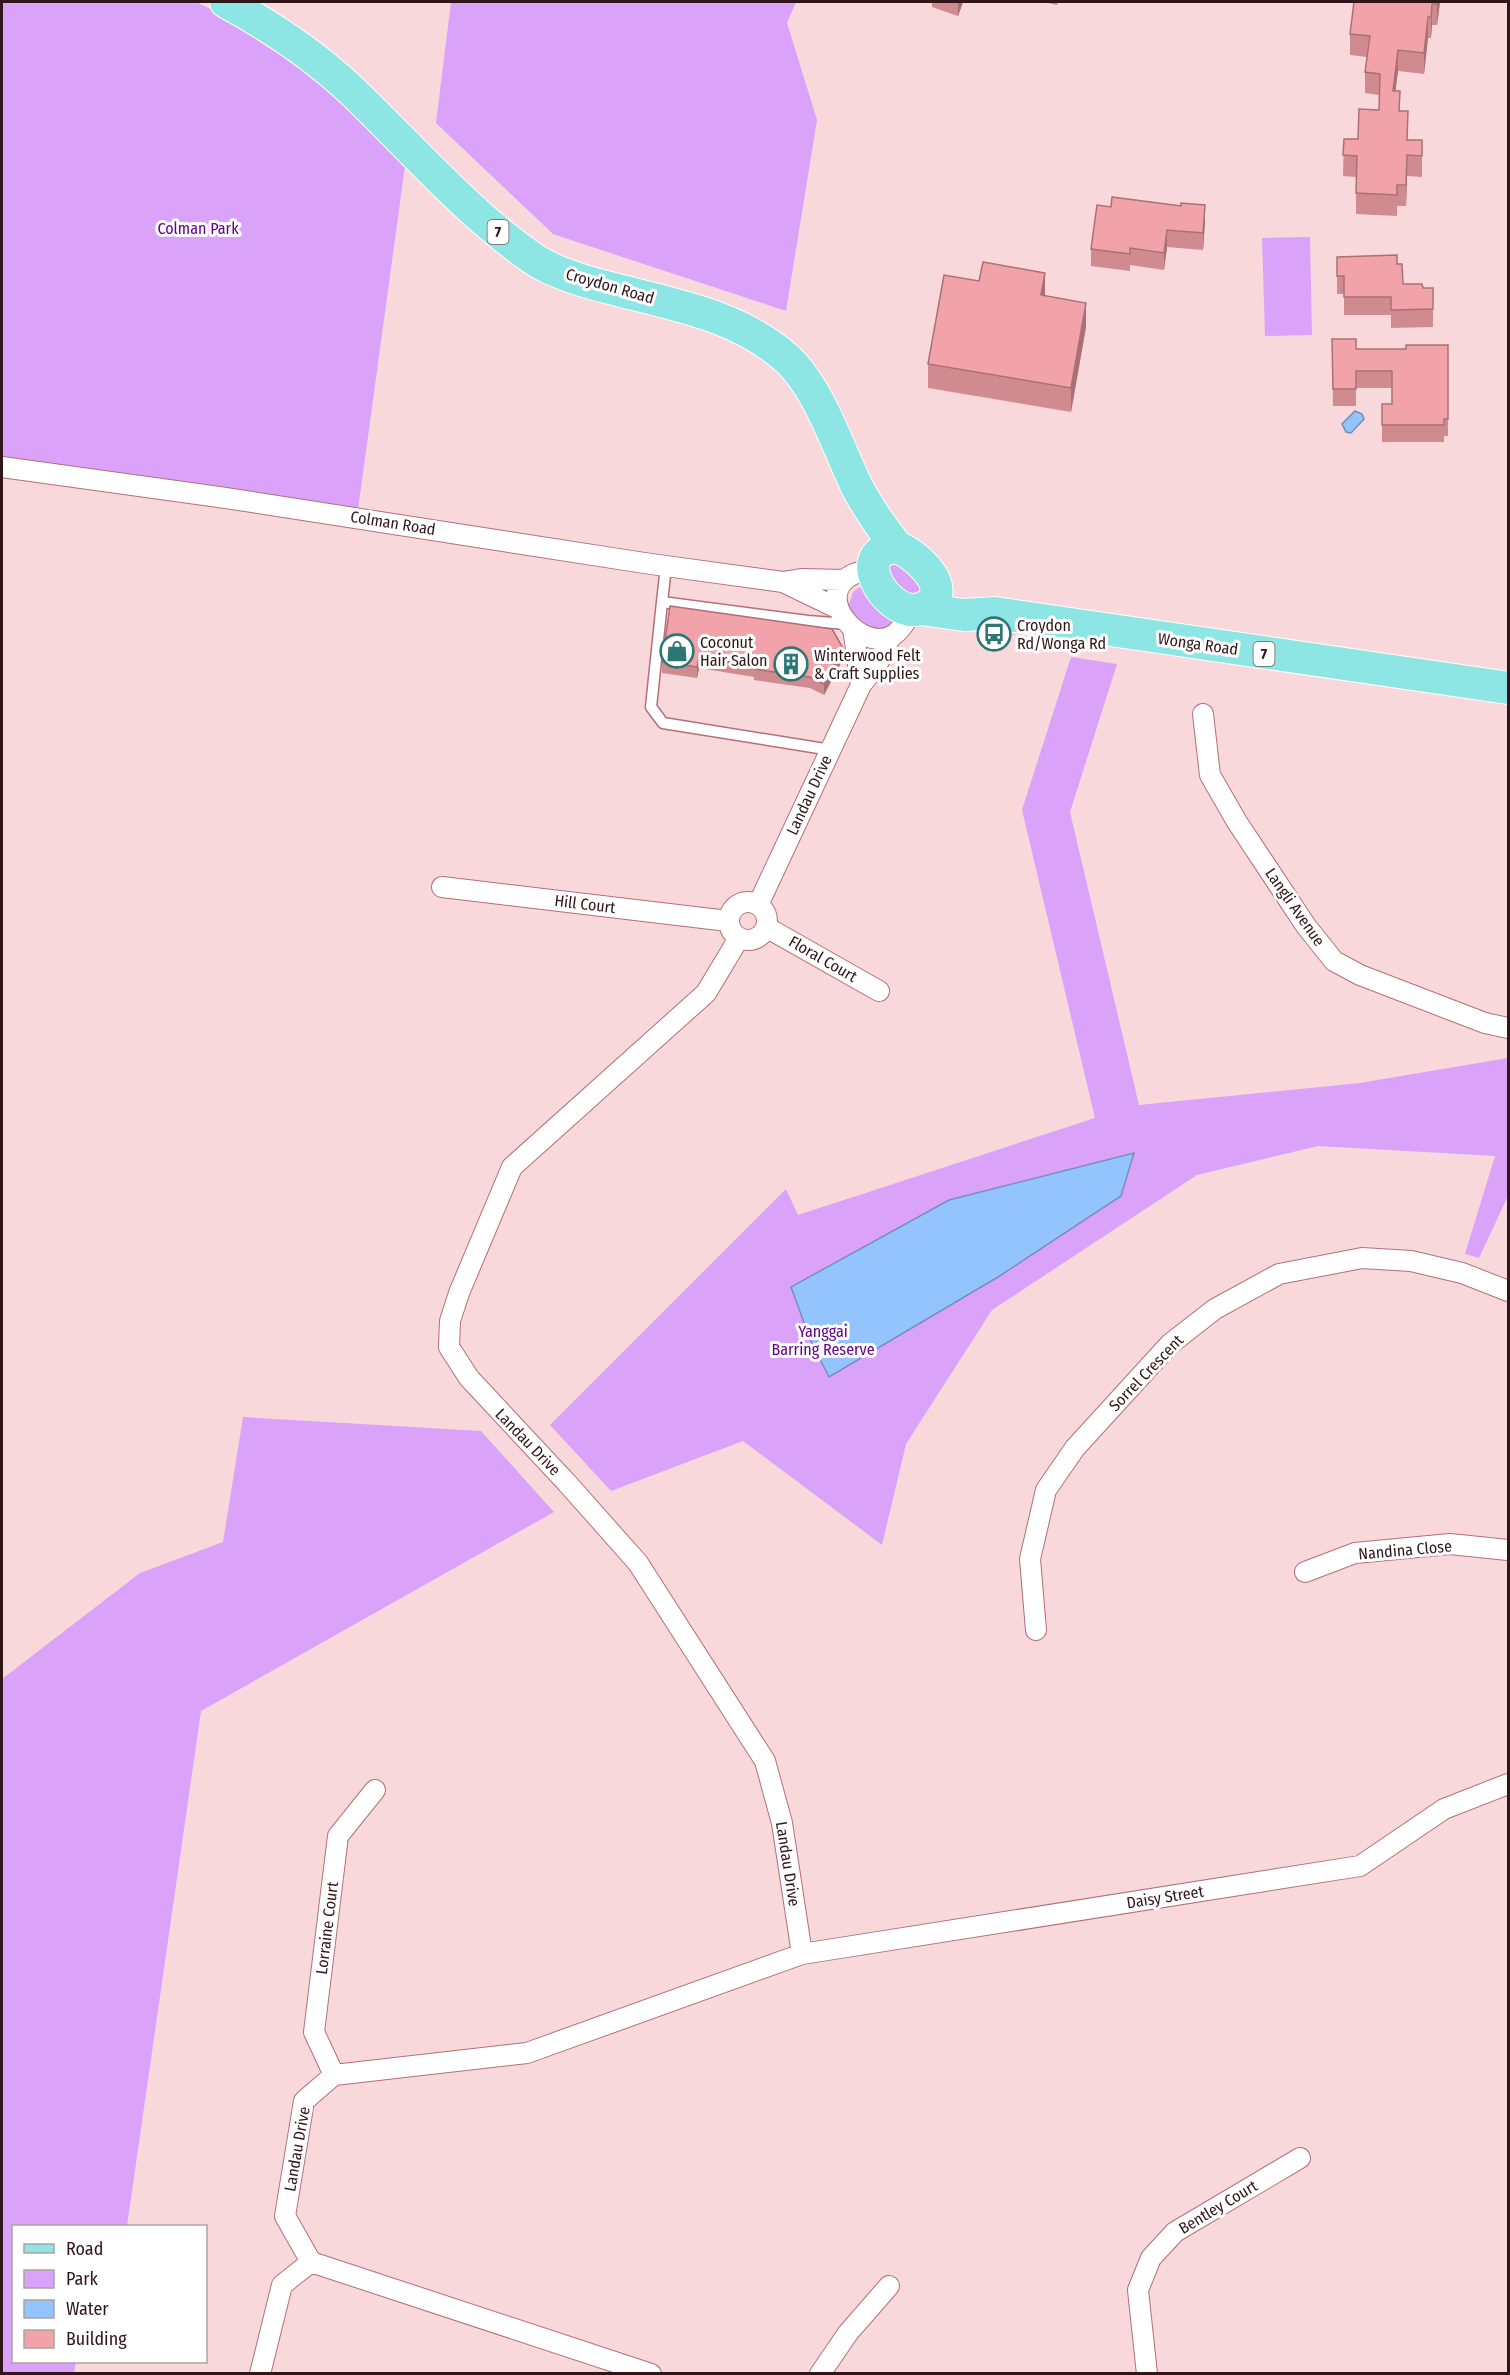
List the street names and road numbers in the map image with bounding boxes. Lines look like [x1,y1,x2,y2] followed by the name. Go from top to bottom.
[488,220,508,244] road number: 7
[564,264,656,308] street label: Croydon Road
[349,507,437,539] street label: Colman Road
[1157,629,1239,659] street label: Wonga Road
[1254,642,1274,666] road number: 7
[782,752,836,838] street label: Landau Drive
[1261,864,1329,950] street label: Langli Avenue
[553,891,617,917] street label: Hill Court
[786,932,861,987] street label: Floral Court
[1105,1330,1188,1415] street label: Sorrel Crescent
[491,1405,565,1479] street label: Landau Drive
[1357,1536,1453,1564] street label: Nandina Close
[772,1820,804,1908] street label: Landau Drive
[312,1880,342,1975] street label: Lorraine Court
[1125,1881,1206,1912] street label: Daisy Street
[280,2105,314,2193] street label: Landau Drive
[1175,2176,1261,2238] street label: Bentley Court

